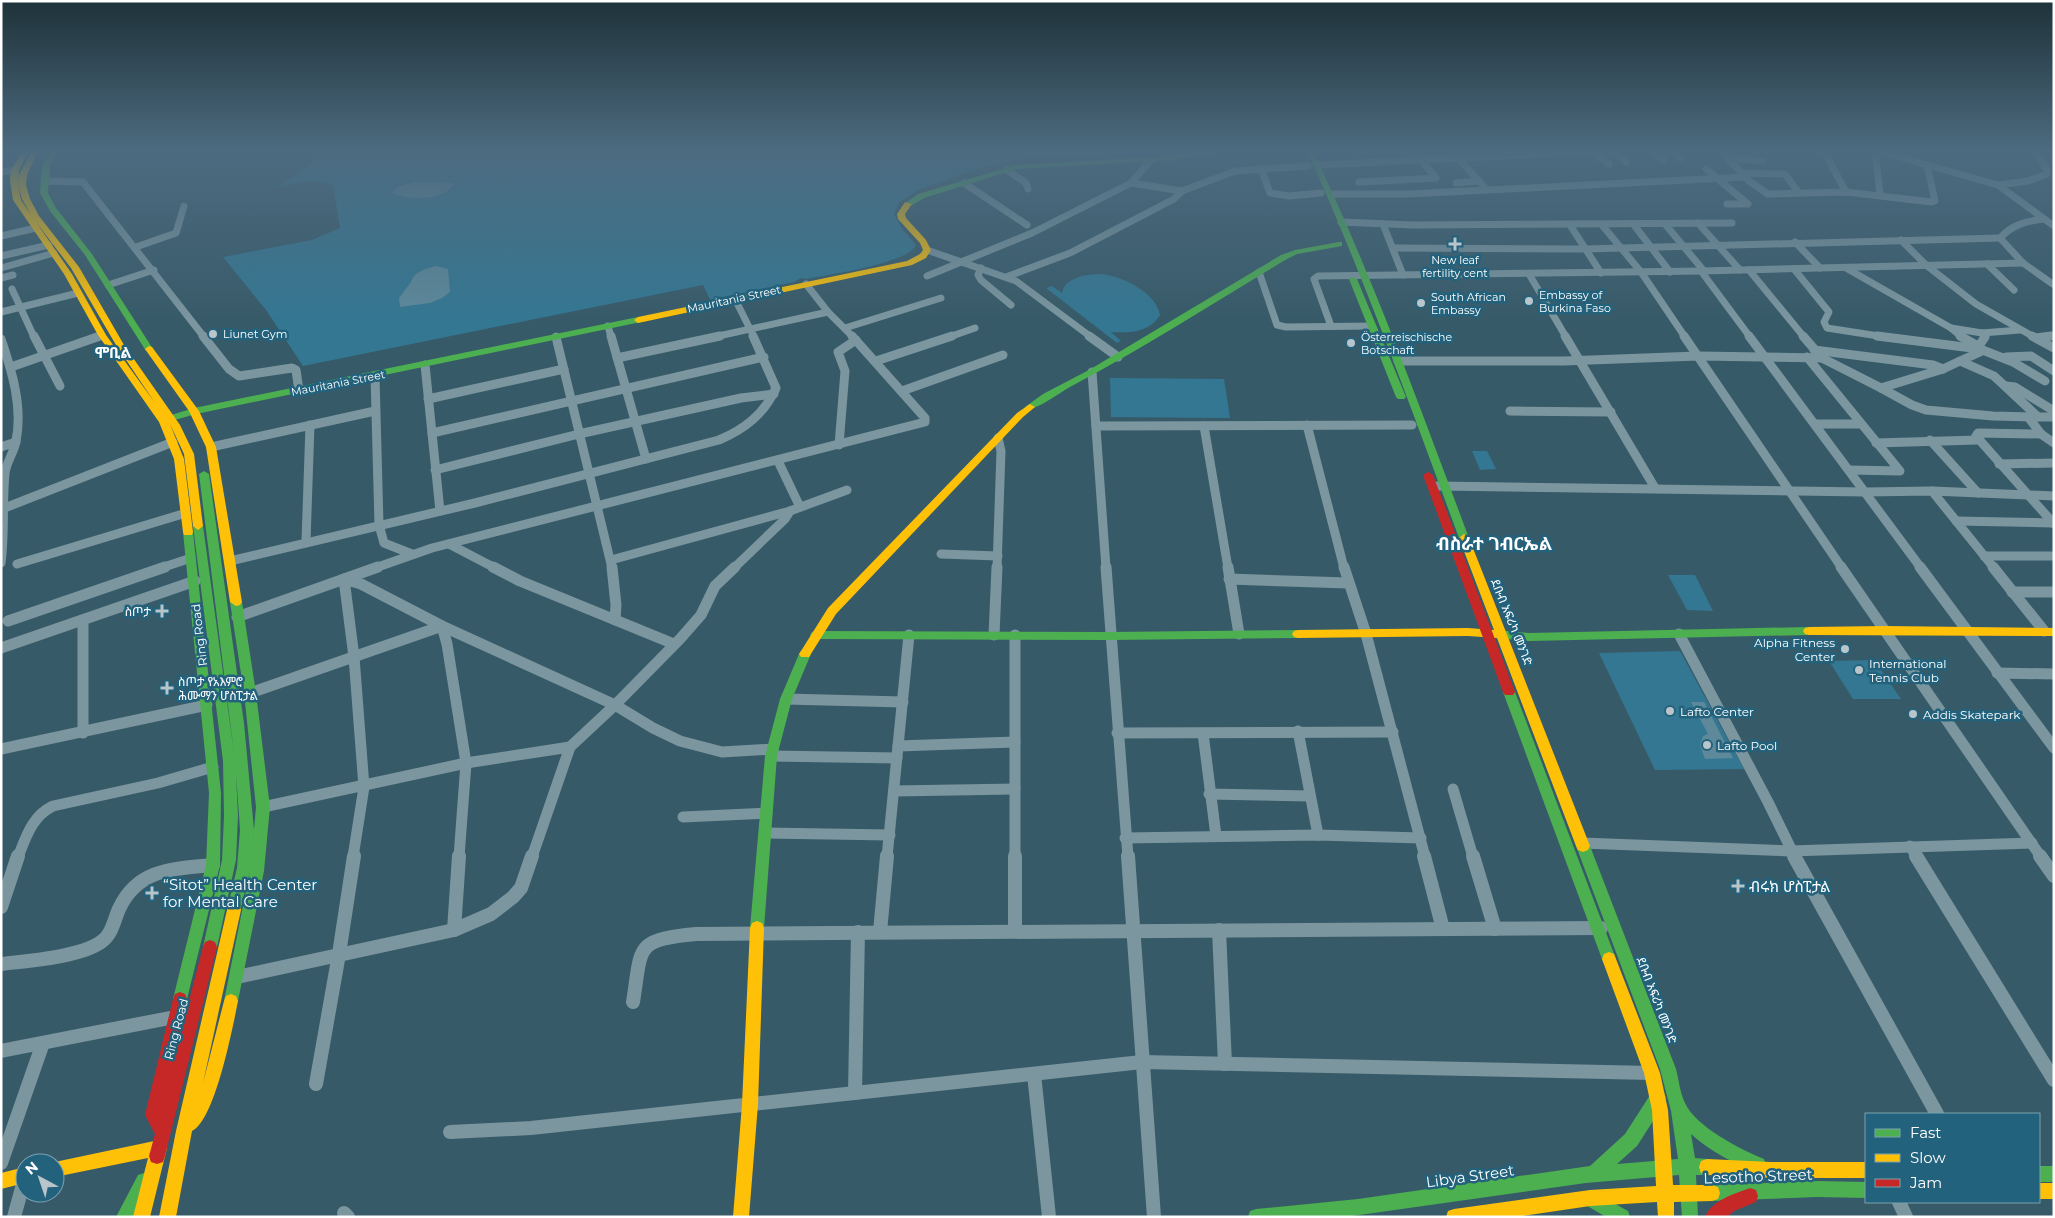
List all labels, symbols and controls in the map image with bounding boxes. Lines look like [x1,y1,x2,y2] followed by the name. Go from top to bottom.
[1448,237,1462,251] marker: New leaf fertility cent
[1422,253,1488,280] place label: New leaf fertility cent
[686,282,783,316] street label: Mauritania Street
[1539,288,1611,315] place label: Embassy of Burkina Faso
[1431,290,1506,317] place label: South African Embassy
[1523,295,1535,307] marker: Embassy of Burkina Faso
[1415,297,1427,309] marker: South African Embassy
[223,327,287,341] place label: Liunet Gym
[207,328,219,340] marker: Liunet Gym
[1361,330,1452,357] place label: Österreischische Botschaft
[1345,337,1357,349] marker: Österreischische Botschaft
[95,343,131,362] district label: ሞቢል
[290,367,387,399] street label: Mauritania Street
[1436,533,1552,555] district label: ብስራተ ገብርኤል
[1488,577,1536,668] street label: ደቡብ አፍሪካ መንገድ
[188,603,210,667] street label: Ring Road
[125,604,152,619] place label: ስጦታ
[155,604,169,618] marker: ስጦታ
[1754,635,1835,664] place label: Alpha Fitness Center
[1839,643,1851,655] marker: Alpha Fitness Center
[1869,656,1947,685] place label: International Tennis Club
[1853,664,1865,676] marker: International Tennis Club
[178,674,258,703] place label: ስጦታ የአእምሮ ሕሙማን ሆስፒታል
[160,681,174,695] marker: ስጦታ የአእምሮ ሕሙማን ሆስፒታል
[1680,704,1754,719] place label: Lafto Center
[1664,705,1676,717] marker: Lafto Center
[1923,707,2021,722] place label: Addis Skatepark
[1907,708,1919,720] marker: Addis Skatepark
[1717,738,1777,753] place label: Lafto Pool
[1701,739,1713,751] marker: Lafto Pool
[163,875,317,911] place label: “Sitot” Health Center for Mental Care
[1749,877,1830,896] place label: ብሩክ ሆስፒታል
[1731,879,1745,893] marker: ብሩክ ሆስፒታል
[145,886,159,900] marker: “Sitot” Health Center for Mental Care
[1634,954,1681,1046] street label: ደቡብ አፍሪካ መንገድ
[161,997,191,1061] street label: Ring Road
[1865,1113,2040,1203] legend
[1910,1123,1941,1142] text: Fast
[1910,1148,1946,1167] text: Slow
[15,1153,65,1203] north arrow
[22,1158,42,1179] text: N
[1425,1160,1515,1192] street label: Libya Street
[1703,1165,1813,1187] street label: Lesotho Street
[1909,1173,1942,1192] text: Jam

